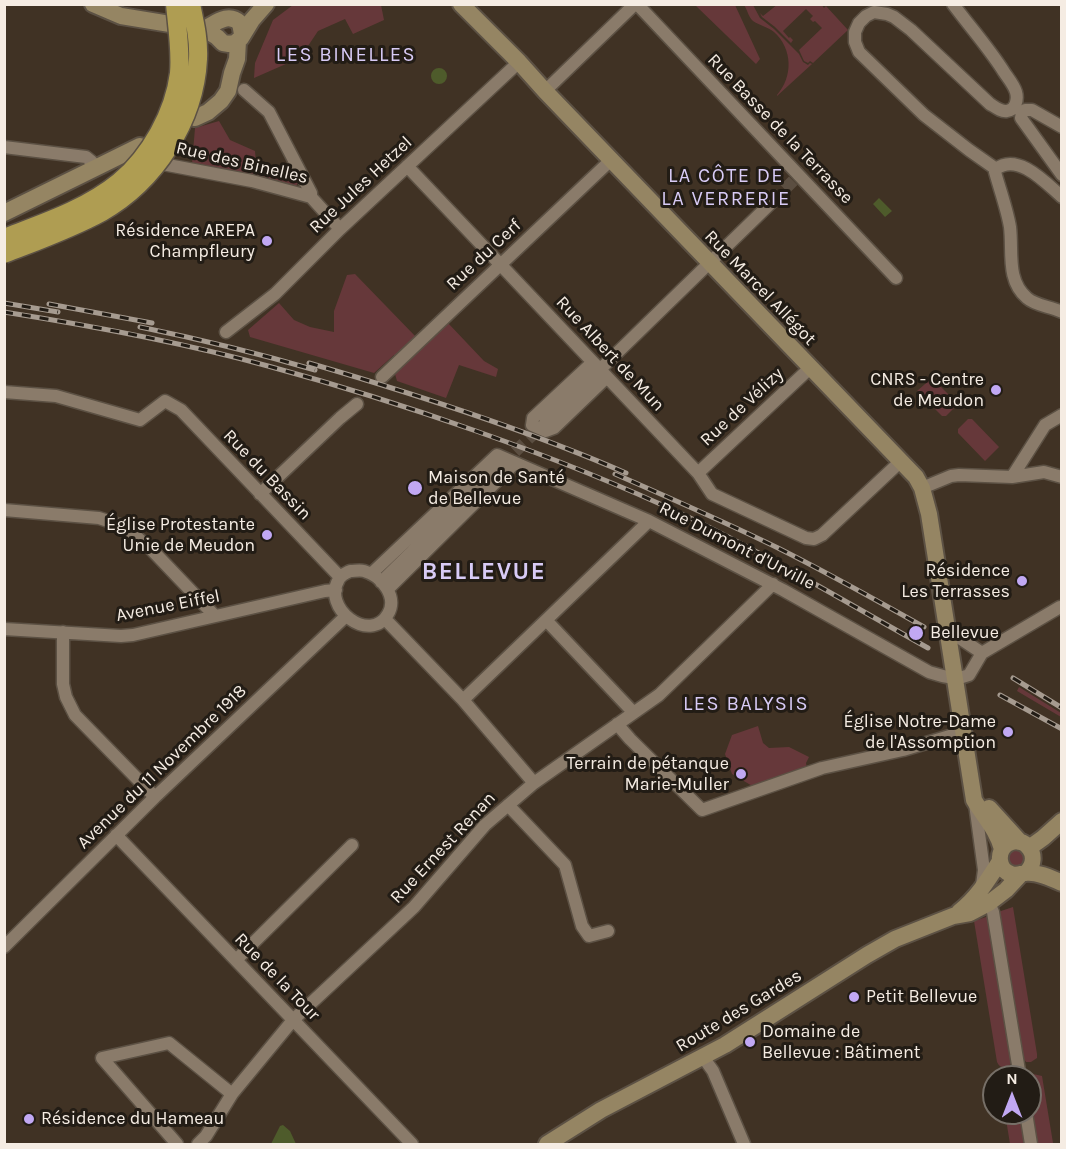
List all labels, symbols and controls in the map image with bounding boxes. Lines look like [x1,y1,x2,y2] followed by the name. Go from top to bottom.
[276,43,416,67] district label: LES BINELLES
[703,49,857,209] street label: Rue Basse de la Terrasse
[305,132,417,238] street label: Rue Jules Hetzel
[174,137,310,189] street label: Rue des Binelles
[661,164,791,211] district label: LA CÔTE DE LA VERRERIE
[442,215,526,295] street label: Rue du Cerf
[115,220,255,262] place label: Résidence AREPA Champfleury
[700,226,820,350] street label: Rue Marcel Allégot
[260,234,274,248] marker: Résidence AREPA Champfleury
[551,292,669,416] street label: Rue Albert de Mun
[696,363,788,451] street label: Rue de Vélizy
[870,369,984,412] place label: CNRS - Centre de Meudon
[989,383,1003,397] marker: CNRS - Centre de Meudon
[218,425,316,525] street label: Rue du Bassin
[428,467,565,510] place label: Maison de Santé de Bellevue
[406,479,424,497] marker: Maison de Santé de Bellevue
[656,497,818,595] street label: Rue Dumont d'Urville
[106,514,255,556] place label: Église Protestante Unie de Meudon
[260,528,274,542] marker: Église Protestante Unie de Meudon
[422,558,546,586] district label: BELLEVUE
[901,560,1010,602] place label: Résidence Les Terrasses
[1015,574,1029,588] marker: Résidence Les Terrasses
[114,585,222,627] street label: Avenue Eiffel
[930,622,999,644] place label: Bellevue
[907,624,925,642] marker: Bellevue
[73,680,251,854] street label: Avenue du 11 Novembre 1918
[683,692,809,716] district label: LES BALYSIS
[844,711,996,754] place label: Église Notre-Dame de l'Assomption
[1001,725,1015,739] marker: Église Notre-Dame de l'Assomption
[567,753,729,795] place label: Terrain de pétanque Marie-Muller
[734,767,748,781] marker: Terrain de pétanque Marie-Muller
[386,788,500,908] street label: Rue Ernest Renan
[230,929,324,1025] street label: Rue de la Tour
[672,965,806,1057] street label: Route des Gardes
[866,986,977,1008] place label: Petit Bellevue
[847,990,861,1004] marker: Petit Bellevue
[762,1021,921,1064] place label: Domaine de Bellevue : Bâtiment
[743,1035,757,1049] marker: Domaine de Bellevue : Bâtiment
[982,1065,1042,1125] north arrow
[1006,1069,1018,1088] text: N
[41,1108,224,1130] place label: Résidence du Hameau
[22,1112,36,1126] marker: Résidence du Hameau

